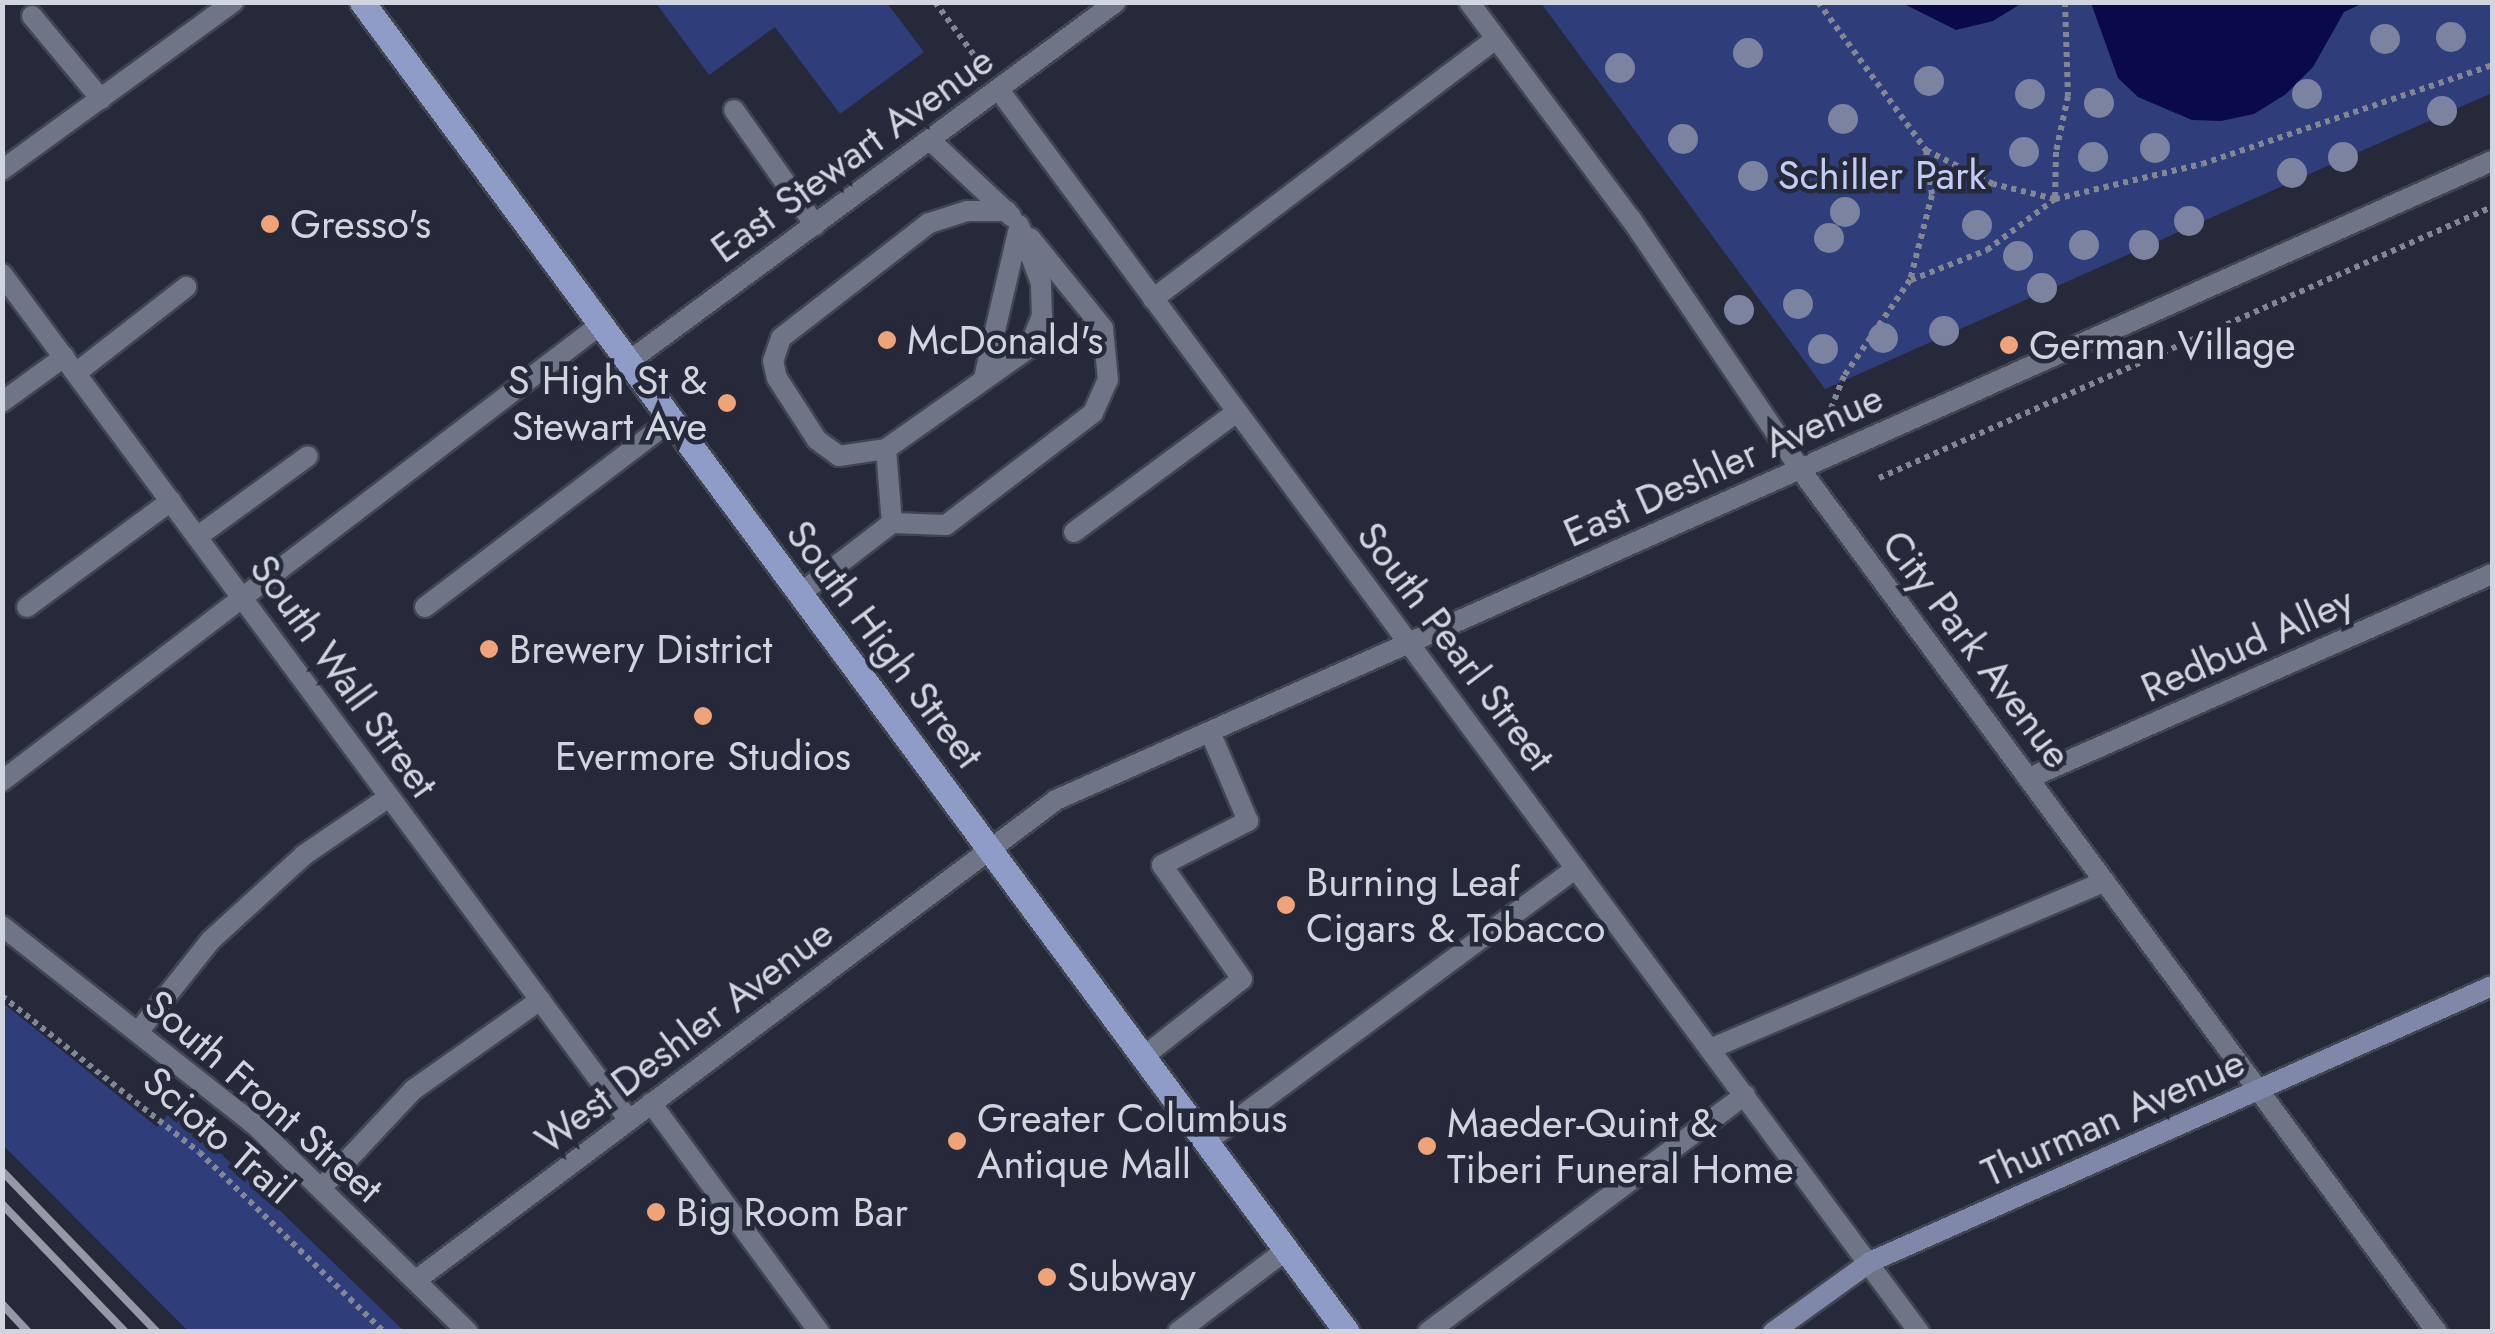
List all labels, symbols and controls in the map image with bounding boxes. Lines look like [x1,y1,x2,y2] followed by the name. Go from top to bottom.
[702,36,1002,272] street label: East Stewart Avenue
[1778,151,1986,199] park label: Schiller Park
[290,200,431,248] place label: Gresso's
[259,213,281,235] marker: Gresso's
[907,316,1103,364] place label: McDonald's
[2029,321,2296,369] place label: German Village
[876,329,898,351] marker: McDonald's
[1998,334,2020,356] marker: German Village
[508,356,707,450] place label: S High St & Stewart Ave
[1556,373,1890,557] street label: East Deshler Avenue
[716,392,738,414] marker: S High St & Stewart Ave
[776,511,994,777] street label: South High Street
[1347,512,1565,780] street label: South Pearl Street
[1872,521,2082,777] street label: City Park Avenue
[240,545,448,807] street label: South Wall Street
[2134,576,2360,712] street label: Redbud Alley
[509,625,772,673] place label: Brewery District
[478,638,500,660] marker: Brewery District
[692,705,714,727] marker: Evermore Studios
[555,732,851,780] place label: Evermore Studios
[1306,858,1605,952] place label: Burning Leaf Cigars & Tobacco
[1275,894,1297,916] marker: Burning Leaf Cigars & Tobacco
[526,909,842,1163] street label: West Deshler Avenue
[135,980,393,1212] street label: South Front Street
[1974,1038,2252,1196] street label: Thurman Avenue
[134,1056,304,1214] street label: Scioto Trail
[977,1094,1287,1188] place label: Greater Columbus Antique Mall
[1447,1099,1794,1193] place label: Maeder-Quint & Tiberi Funeral Home
[946,1130,968,1152] marker: Greater Columbus Antique Mall
[1416,1135,1438,1157] marker: Maeder-Quint & Tiberi Funeral Home
[676,1188,908,1236] place label: Big Room Bar
[645,1201,667,1223] marker: Big Room Bar
[1067,1253,1196,1301] place label: Subway
[1036,1266,1058,1288] marker: Subway

